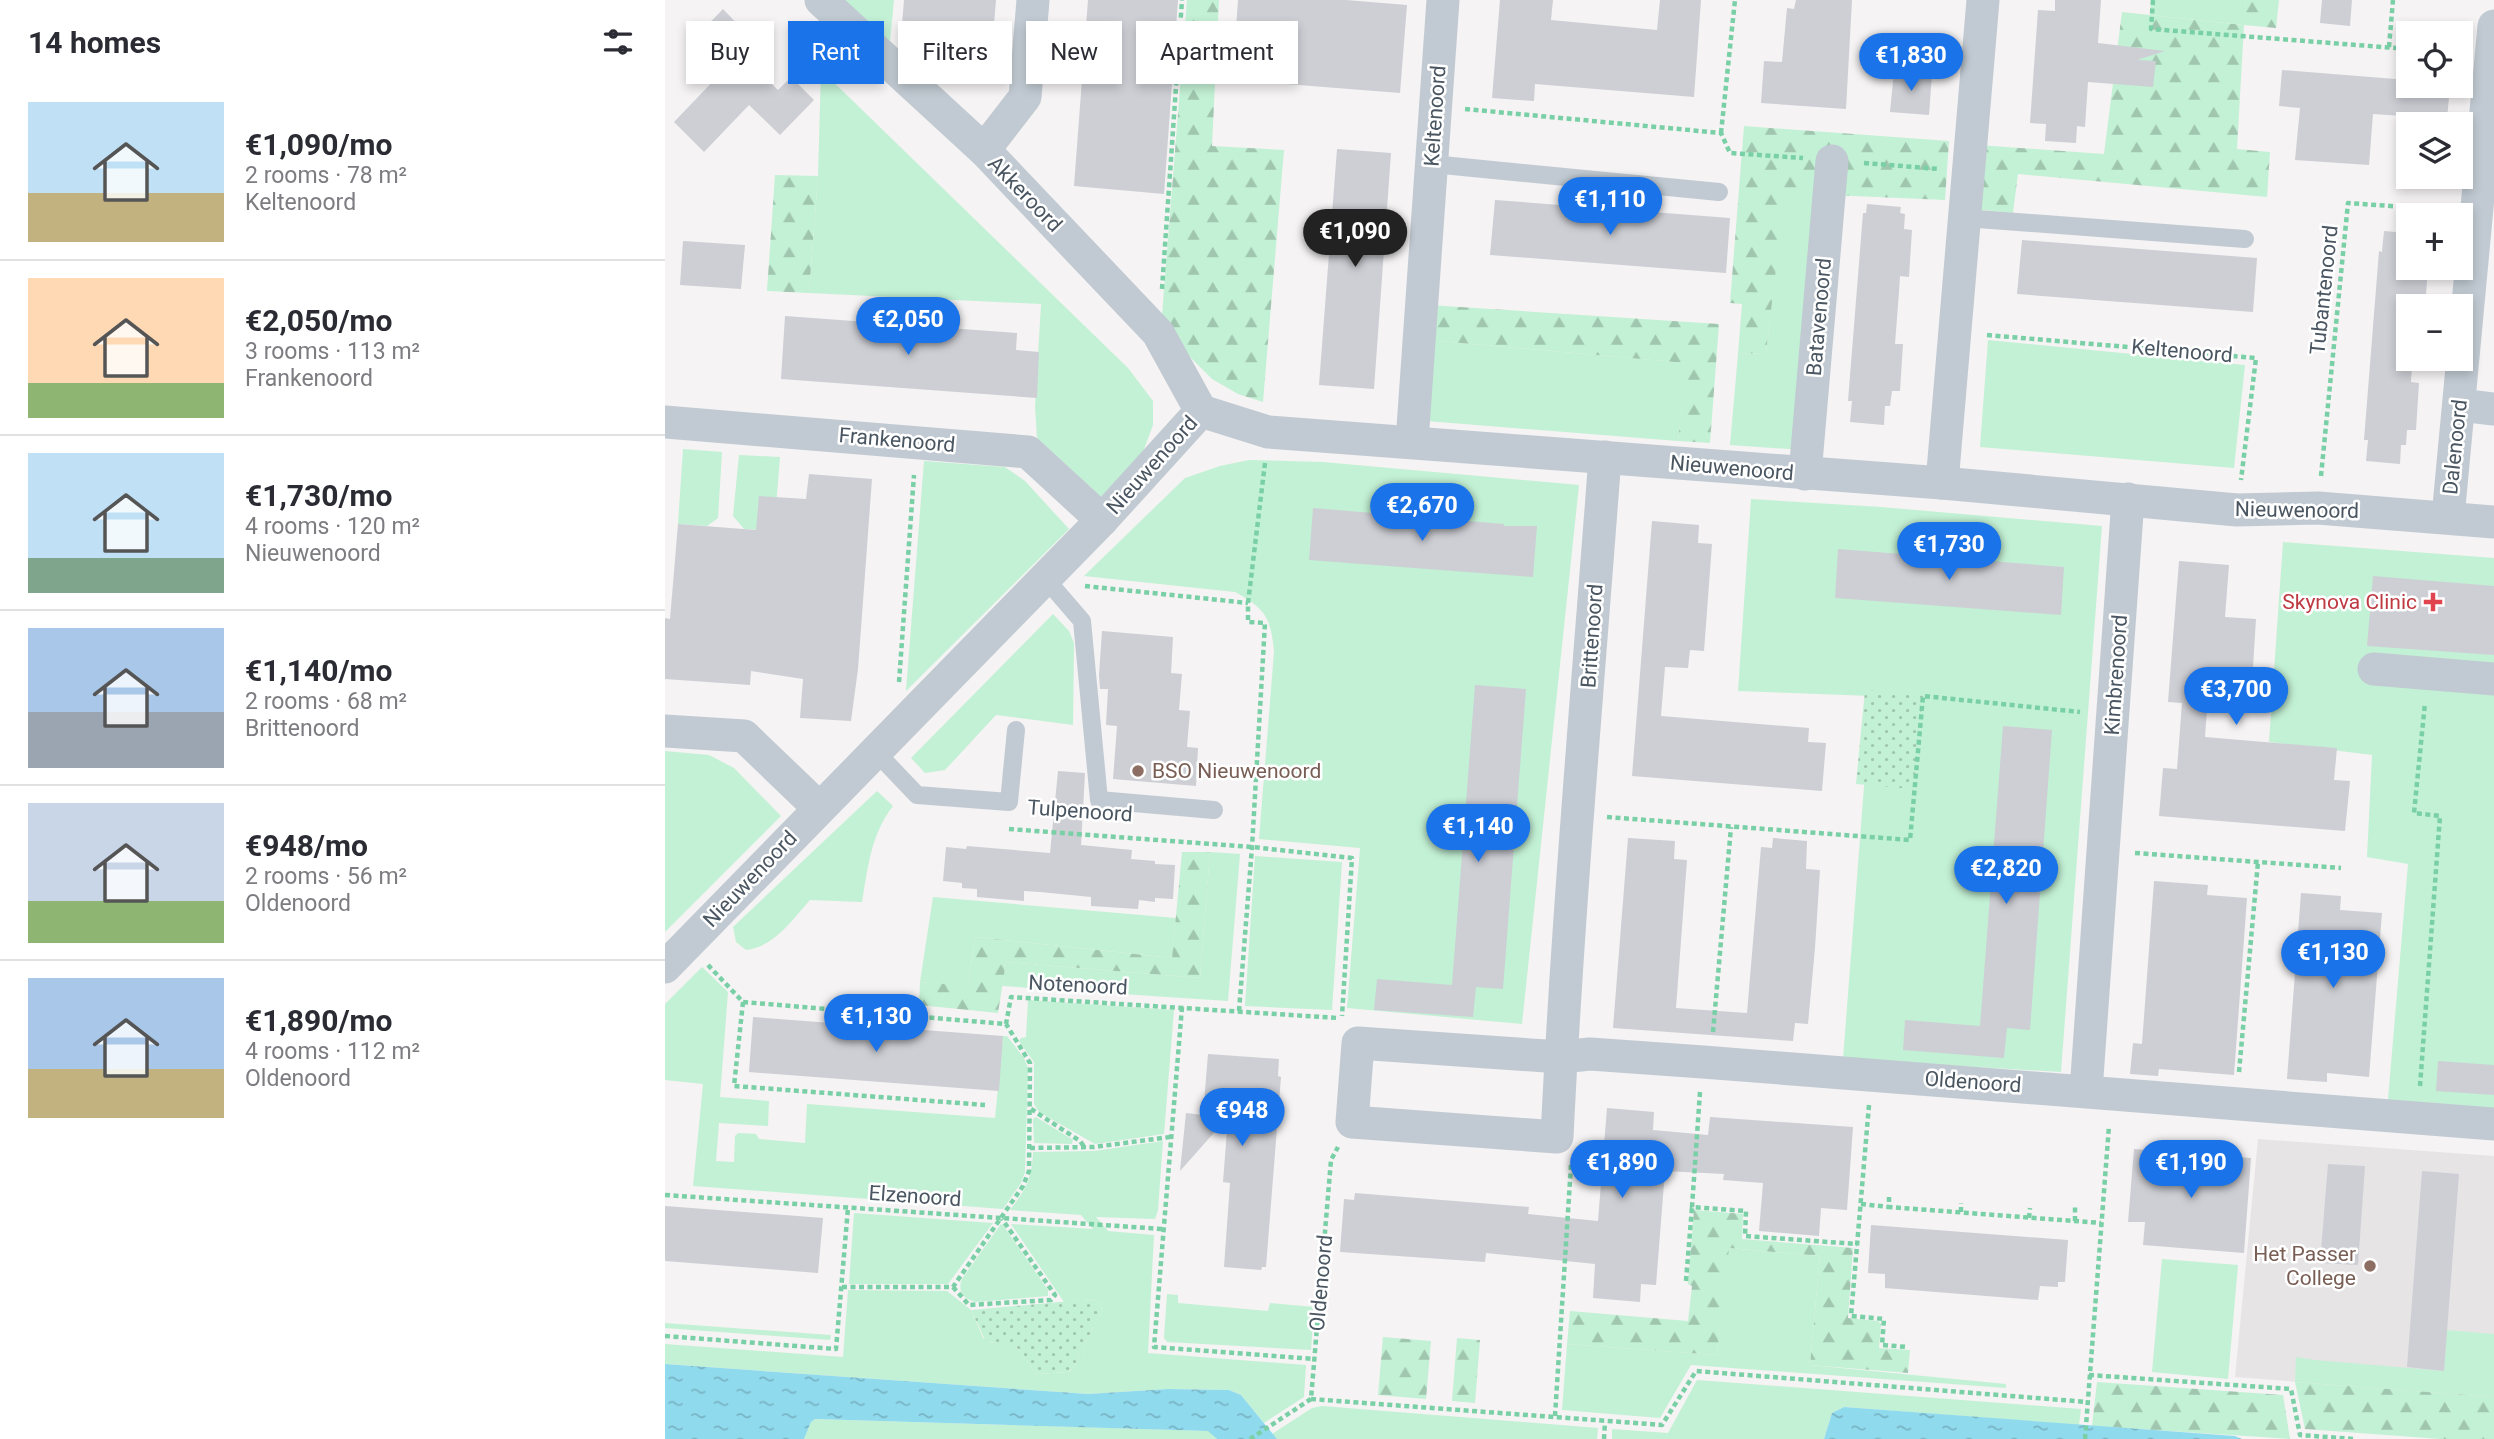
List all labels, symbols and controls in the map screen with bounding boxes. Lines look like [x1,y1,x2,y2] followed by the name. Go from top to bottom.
[686,21,774,84] chip: Buy
[788,21,884,84] chip: Rent
[898,21,1012,84] chip: Filters
[1026,21,1122,84] chip: New
[1136,21,1298,84] chip: Apartment
[2396,21,2473,371] map controls
[2396,21,2473,98] button: locate
[599,23,637,61] icon: filters
[28,25,161,60] text: 14 homes
[1854,34,1968,93] pin: €1,830
[1875,42,1947,69] text: €1,830
[1419,65,1451,167] street label: Keltenoord
[2396,112,2473,189] button: layers
[245,127,393,162] text: €1,090/mo
[84,130,168,214] icon: home
[983,151,1067,237] street label: Akkeroord
[245,162,407,189] text: 2 rooms · 78 m²
[1553,177,1667,237] pin: €1,110
[1574,186,1646,213] text: €1,110
[245,189,356,216] text: Keltenoord
[2396,203,2473,280] button: +
[1298,210,1412,269] pin: €1,090
[1319,218,1391,245] text: €1,090
[2305,224,2343,356] street label: Tubantenoord
[1802,257,1836,377] street label: Batavenoord
[2396,294,2473,371] button: −
[851,298,965,357] pin: €2,050
[245,303,393,338] text: €2,050/mo
[84,306,168,390] icon: home
[872,306,944,333] text: €2,050
[2130,335,2234,367] street label: Keltenoord
[245,338,420,365] text: 3 rooms · 113 m²
[245,365,373,392] text: Frankenoord
[2438,398,2472,496] street label: Dalenoord
[1102,411,1202,519] street label: Nieuwenoord
[838,423,956,457] street label: Frankenoord
[1669,451,1795,485] street label: Nieuwenoord
[245,478,393,513] text: €1,730/mo
[84,481,168,565] icon: home
[1365,484,1479,543] pin: €2,670
[1386,492,1458,519] text: €2,670
[2235,497,2359,523] street label: Nieuwenoord
[245,513,420,540] text: 4 rooms · 120 m²
[1892,522,2006,582] pin: €1,730
[1913,531,1985,558] text: €1,730
[245,540,381,567] text: Nieuwenoord
[1576,583,1608,689] street label: Brittenoord
[2282,590,2417,614] place label: Skynova Clinic
[2423,592,2443,612] marker: Skynova Clinic
[2100,614,2132,736] street label: Kimbrenoord
[245,653,393,688] text: €1,140/mo
[84,656,168,740] icon: home
[2179,668,2293,727] pin: €3,700
[2200,676,2272,703] text: €3,700
[245,688,407,715] text: 2 rooms · 68 m²
[245,715,359,742] text: Brittenoord
[1152,759,1321,783] place label: BSO Nieuwenoord
[1130,763,1146,779] marker: BSO Nieuwenoord
[1027,795,1133,827] street label: Tulpenoord
[1421,804,1535,864] pin: €1,140
[1442,813,1514,840] text: €1,140
[698,826,802,932] street label: Nieuwenoord
[245,828,368,863] text: €948/mo
[84,831,168,915] icon: home
[1949,846,2063,906] pin: €2,820
[1970,855,2042,882] text: €2,820
[245,863,407,890] text: 2 rooms · 56 m²
[245,890,351,917] text: Oldenoord
[2276,930,2390,990] pin: €1,130
[2297,939,2369,966] text: €1,130
[1028,970,1128,1000] street label: Notenoord
[819,995,933,1054] pin: €1,130
[245,1003,393,1038] text: €1,890/mo
[840,1003,912,1030] text: €1,130
[84,1006,168,1090] icon: home
[245,1038,420,1065] text: 4 rooms · 112 m²
[245,1065,351,1092] text: Oldenoord
[1924,1067,2022,1097] street label: Oldenoord
[1201,1088,1283,1148] pin: €948
[1216,1097,1268,1124] text: €948
[1565,1140,1679,1200] pin: €1,890
[2134,1140,2248,1200] pin: €1,190
[1586,1149,1658,1176] text: €1,890
[2155,1149,2227,1176] text: €1,190
[868,1181,962,1211] street label: Elzenoord
[1305,1234,1337,1332] street label: Oldenoord
[2253,1242,2356,1290] place label: Het Passer College
[2362,1258,2378,1274] marker: Het Passer College

